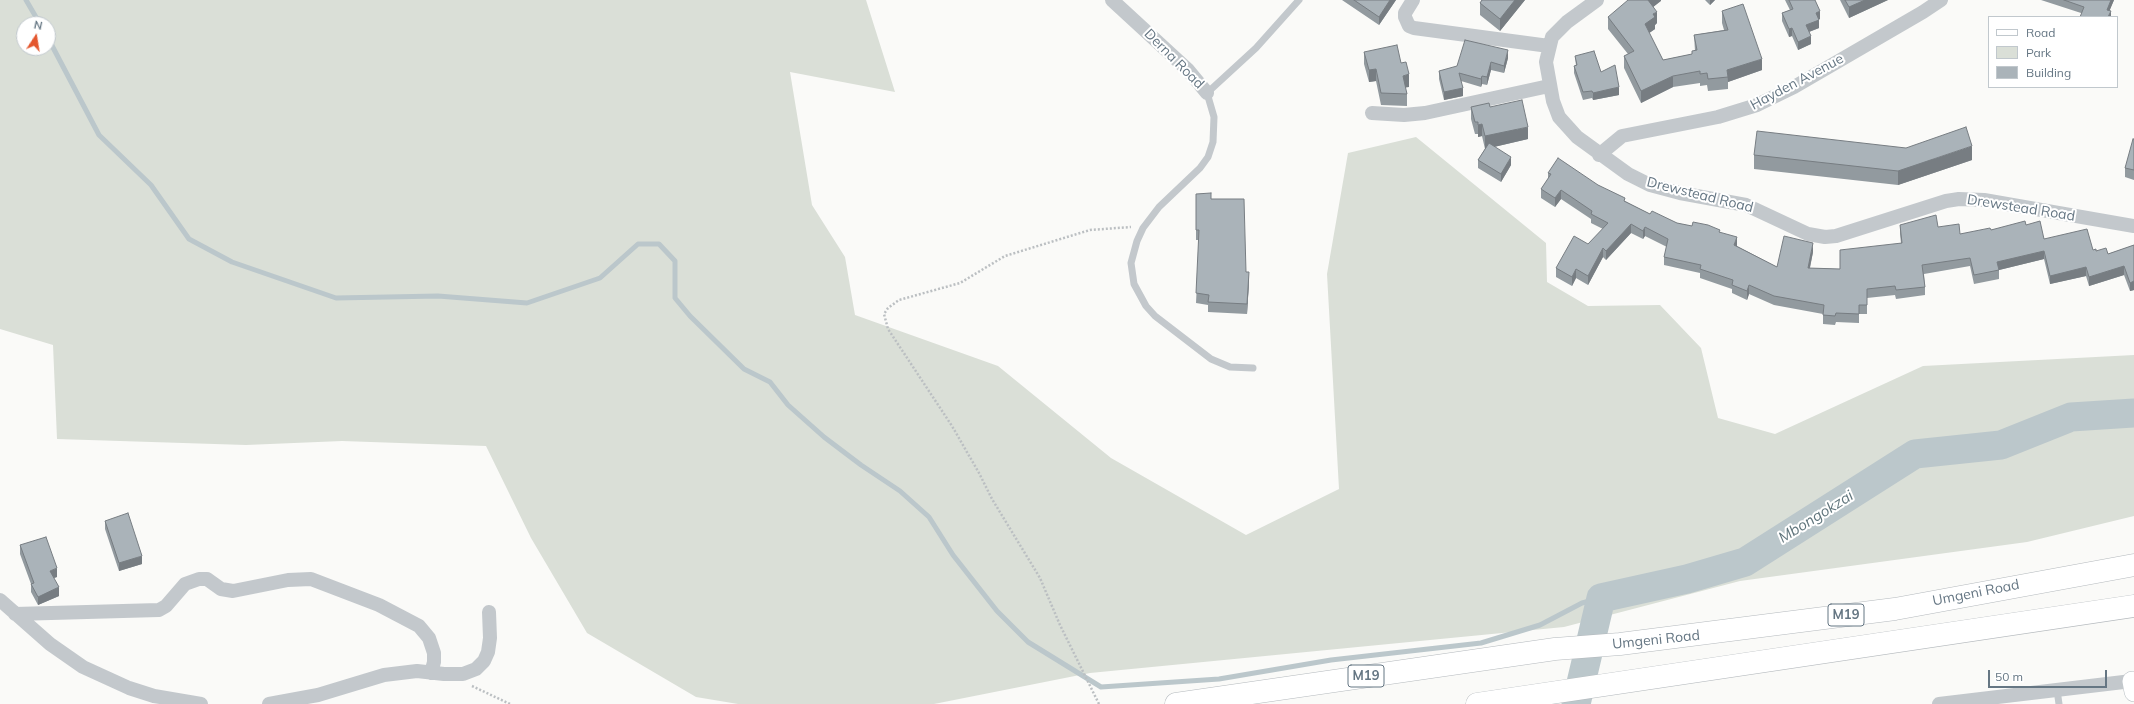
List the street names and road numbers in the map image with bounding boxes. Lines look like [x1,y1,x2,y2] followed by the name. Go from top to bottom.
[1141,26,1207,92] street label: Derna Road
[1748,50,1846,114] street label: Hayden Avenue
[1645,174,1755,216] street label: Drewstead Road
[1966,191,2076,225] street label: Drewstead Road
[1931,576,2021,610] street label: Umgeni Road
[1828,604,1864,626] road number: M19
[1611,627,1701,653] street label: Umgeni Road
[1348,665,1384,687] road number: M19

